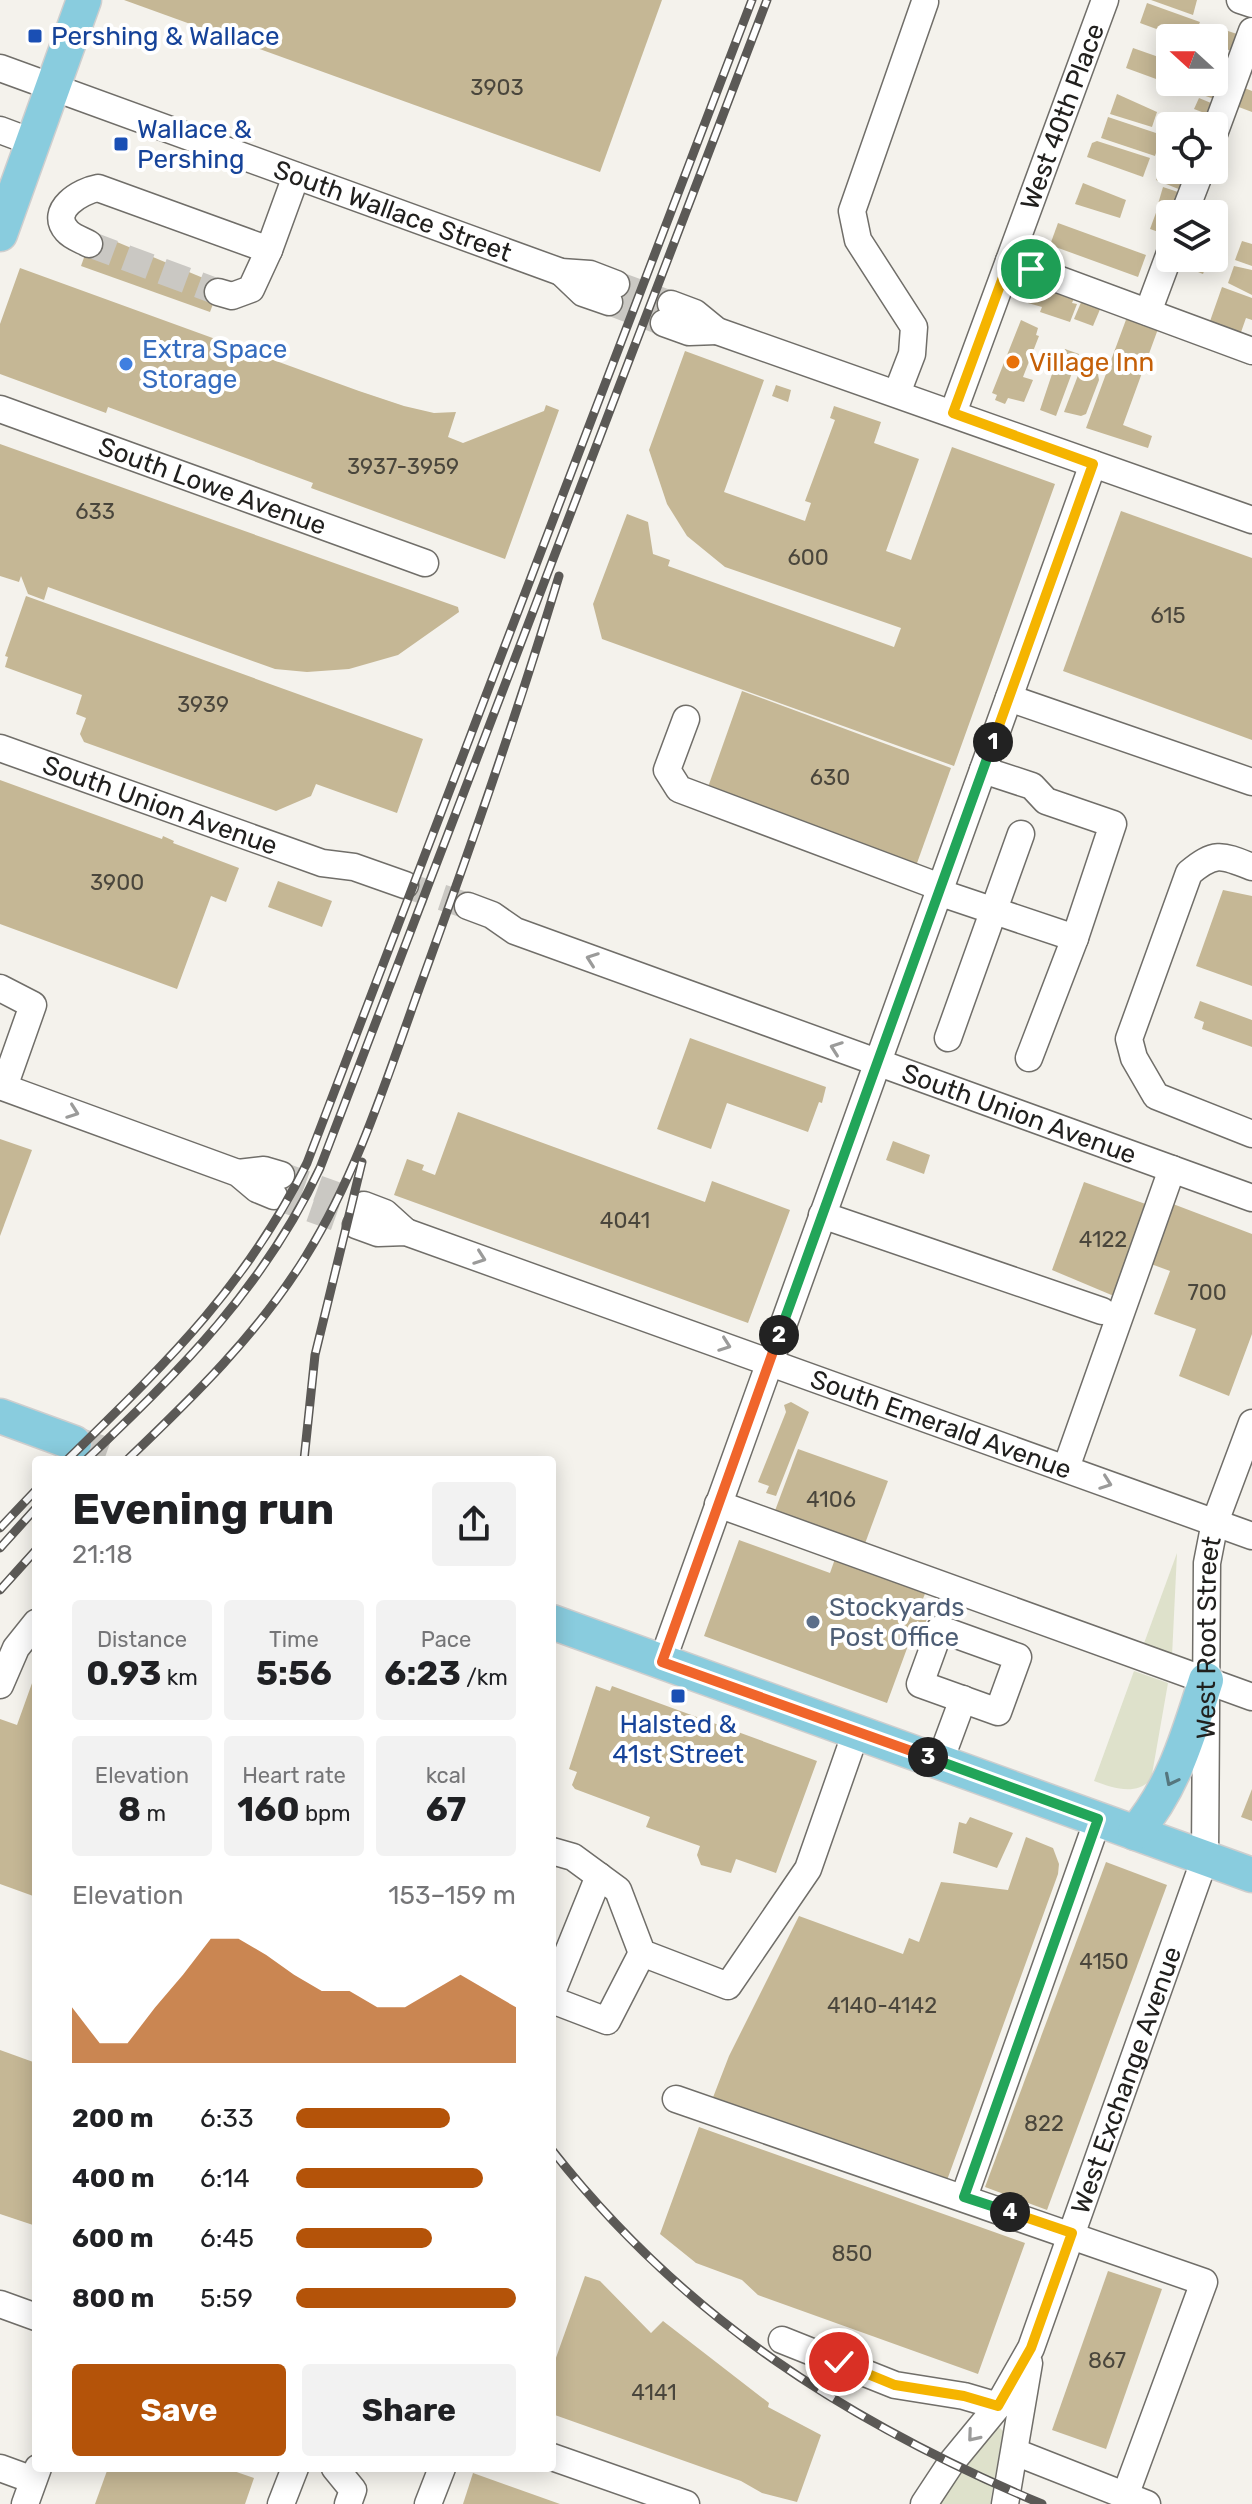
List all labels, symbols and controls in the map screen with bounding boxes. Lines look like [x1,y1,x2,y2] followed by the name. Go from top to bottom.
[1014,19,1111,214] street label: West 40th Place
[51,21,280,52] place label: Pershing & Wallace
[1156,24,1228,96] north arrow
[1156,24,1228,272] map controls
[26,27,44,45] marker: Pershing & Wallace
[470,74,524,101] house number: 3903
[1156,112,1228,184] button: locate
[137,114,252,175] place label: Wallace & Pershing
[112,135,130,153] marker: Wallace & Pershing
[269,154,516,269] street label: South Wallace Street
[1156,200,1228,272] button: layers
[997,235,1065,303] pin
[1009,247,1053,291] icon: arrive
[142,334,287,395] place label: Extra Space Storage
[1029,347,1154,378] place label: Village Inn
[1004,353,1022,371] marker: Village Inn
[117,355,135,373] marker: Extra Space Storage
[94,431,330,542] street label: South Lowe Avenue
[347,453,459,480] house number: 3937-3959
[75,498,115,525] house number: 633
[787,544,829,571] house number: 600
[1150,602,1186,629] house number: 615
[177,691,229,718] house number: 3939
[973,722,1013,762] pin: 1
[988,728,998,755] text: 1
[38,750,281,862] street label: South Union Avenue
[810,764,850,791] house number: 630
[90,869,144,896] house number: 3900
[586,952,600,969] one-way arrow
[830,1041,844,1058] one-way arrow
[898,1058,1140,1171] street label: South Union Avenue
[65,1103,79,1119] one-way arrow
[600,1207,650,1234] house number: 4041
[1079,1226,1127,1253] house number: 4122
[472,1248,486,1265] one-way arrow
[1187,1279,1227,1306] house number: 700
[759,1315,799,1355] pin: 2
[772,1321,786,1348] text: 2
[717,1336,731,1352] one-way arrow
[806,1364,1076,1486] street label: South Emerald Avenue
[1098,1473,1112,1489] one-way arrow
[432,1482,516,1566] button: share
[72,1483,334,1535] text: Evening run
[806,1486,856,1513] house number: 4106
[1191,1534,1228,1739] street label: West Root Street
[72,1539,133,1570] text: 21:18
[829,1592,965,1653] place label: Stockyards Post Office
[804,1613,822,1631] marker: Stockyards Post Office
[97,1626,187,1653] text: Distance
[269,1626,319,1653] text: Time
[421,1626,471,1653] text: Pace
[86,1653,161,1694] text: 0.93
[256,1653,332,1694] text: 5:56
[384,1653,461,1694] text: 6:23
[161,1664,198,1691] text: km
[461,1664,508,1691] text: /km
[669,1687,687,1705] marker: Halsted & 41st Street
[612,1709,744,1770] place label: Halsted & 41st Street
[908,1737,948,1777] pin: 3
[921,1743,935,1770] text: 3
[95,1762,189,1789] text: Elevation
[242,1762,346,1789] text: Heart rate
[426,1762,466,1789] text: kcal
[1166,1771,1181,1786] one-way arrow
[118,1789,141,1830] text: 8
[237,1789,300,1830] text: 160
[426,1789,466,1830] text: 67
[141,1800,166,1827] text: m
[300,1800,351,1827] text: bpm
[72,1880,183,1911] text: Elevation
[388,1880,516,1911] text: 153–159 m
[1065,1943,1188,2218] street label: West Exchange Avenue
[1079,1948,1129,1975] house number: 4150
[827,1992,937,2019] house number: 4140-4142
[72,2103,154,2134] text: 200 m
[200,2103,254,2134] text: 6:33
[1024,2110,1064,2137] house number: 822
[72,2163,154,2194] text: 400 m
[200,2163,250,2194] text: 6:14
[990,2192,1030,2232] pin: 4
[1002,2198,1018,2225] text: 4
[72,2223,154,2254] text: 600 m
[200,2223,254,2254] text: 6:45
[831,2240,873,2267] house number: 850
[72,2283,154,2314] text: 800 m
[200,2283,253,2314] text: 5:59
[805,2328,873,2396] pin
[817,2340,861,2384] icon: check
[1088,2347,1126,2374] house number: 867
[72,2364,286,2456] button: Save
[302,2364,516,2456] button: Share
[631,2379,677,2406] house number: 4141
[968,2427,983,2442] one-way arrow

